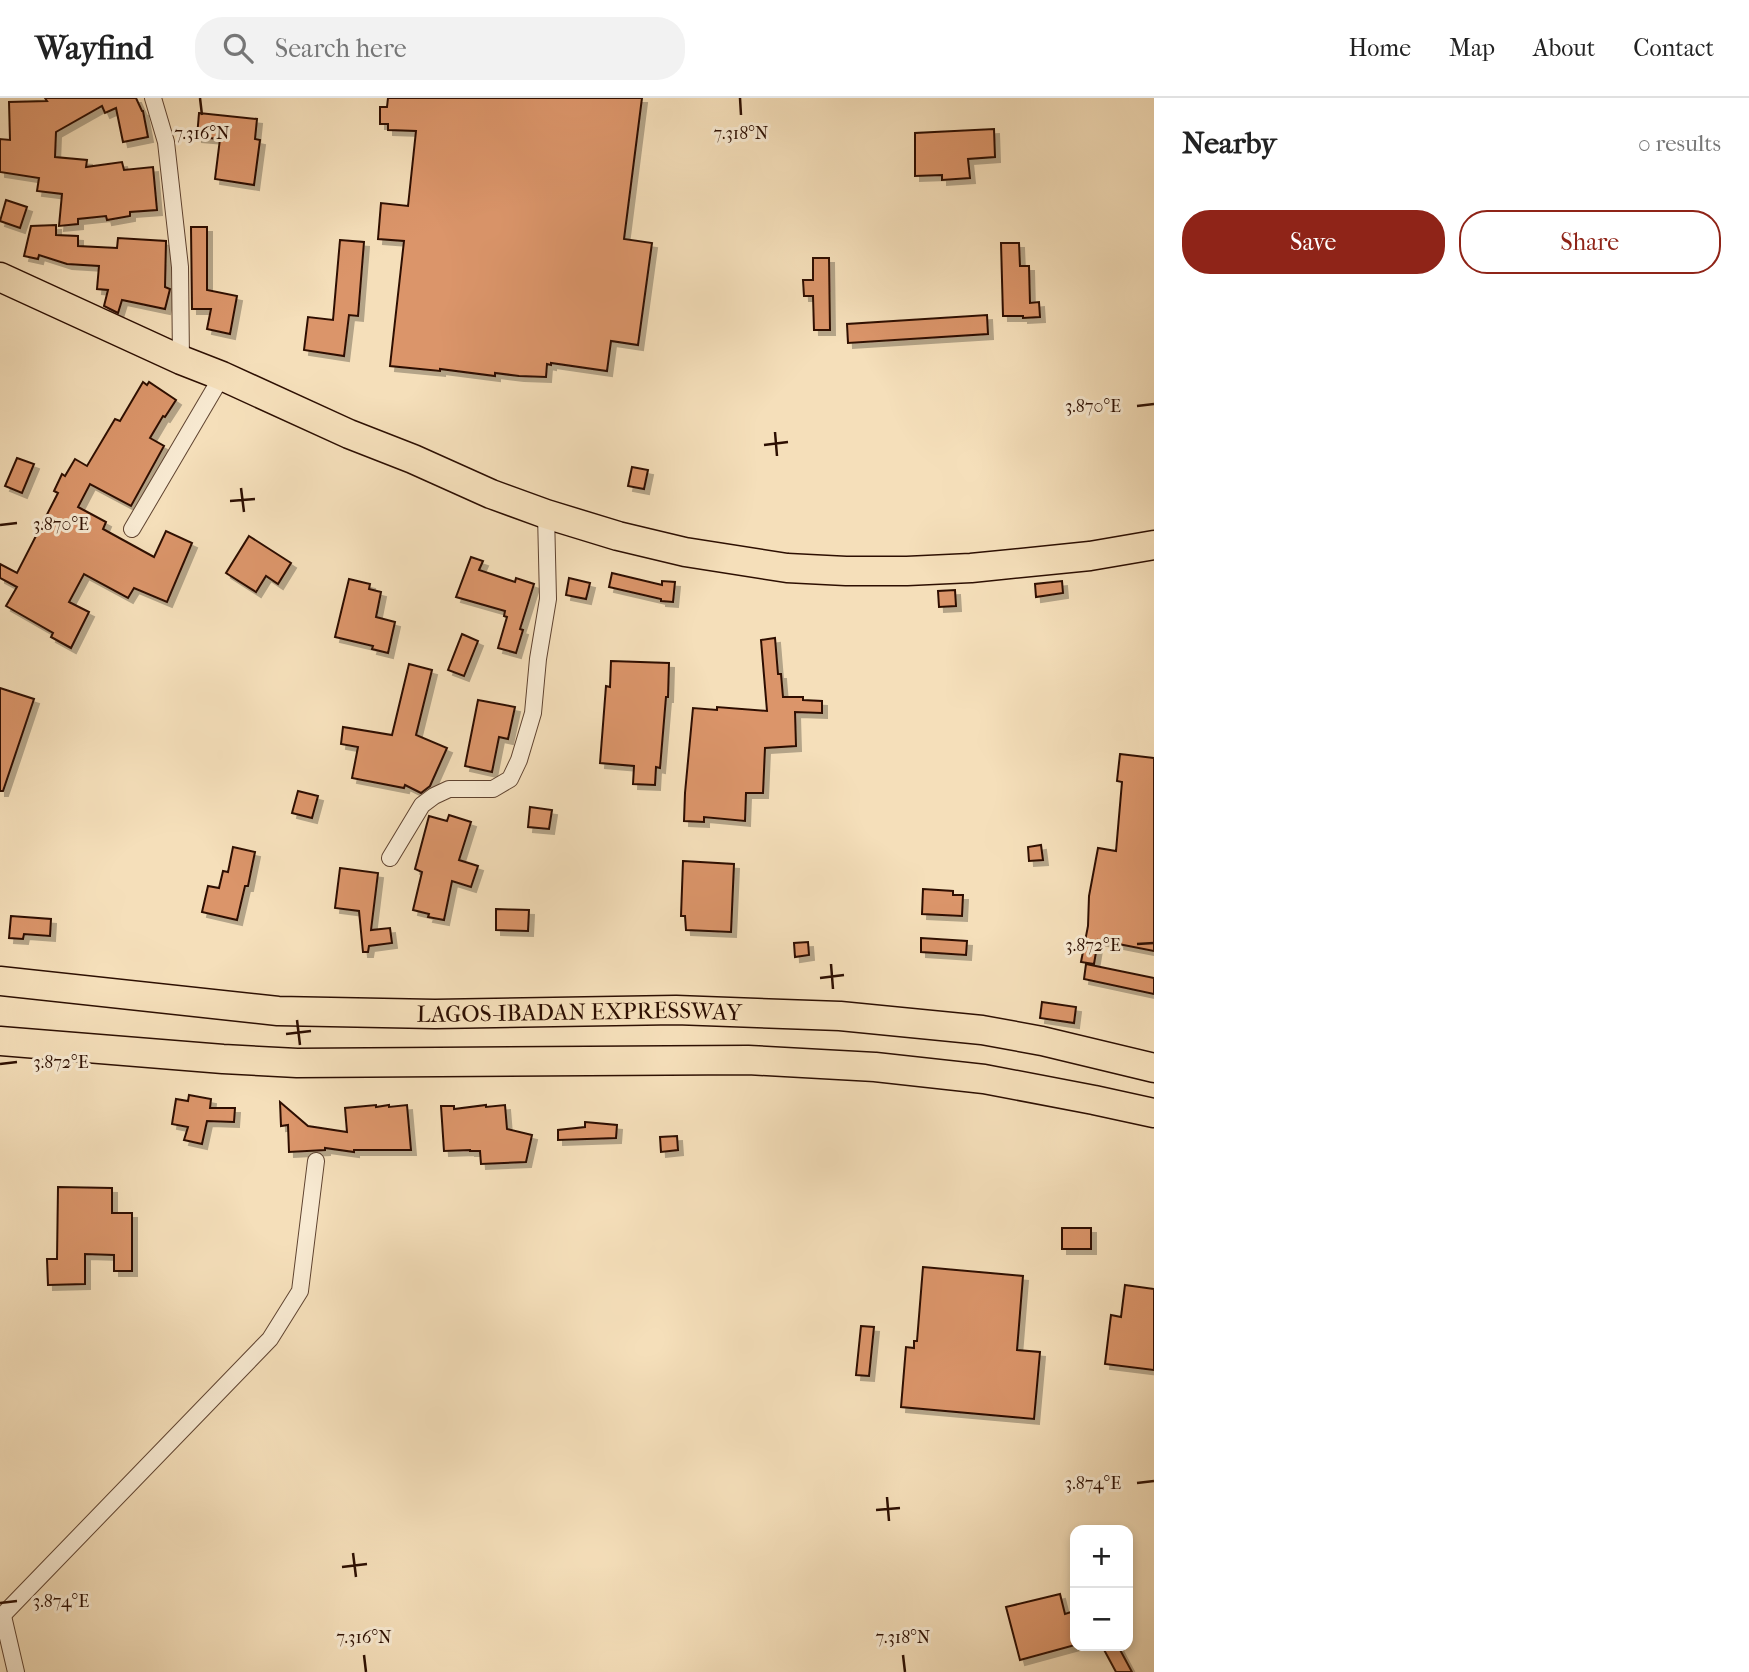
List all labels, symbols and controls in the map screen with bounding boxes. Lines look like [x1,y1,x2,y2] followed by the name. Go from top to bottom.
[195,17,685,80] search box
[35,29,153,68] text: Wayfind
[219,29,257,67] icon: search
[275,33,407,64] text: Search here
[1349,34,1411,62] text: Home
[1449,34,1495,62] text: Map
[1533,34,1595,62] text: About
[1633,34,1714,62] text: Contact
[174,123,230,144] text: 7.316°N
[714,123,769,144] text: 7.318°N
[1182,126,1277,161] text: Nearby
[1638,130,1721,157] text: 0 results
[1182,210,1445,274] button: Save
[1459,210,1721,274] button: Share
[1065,396,1121,417] text: 3.870°E
[33,514,89,535] text: 3.870°E
[1065,935,1121,956] text: 3.872°E
[416,997,744,1028] street label: LAGOS-IBADAN EXPRESSWAY
[33,1052,89,1073] text: 3.872°E
[1065,1473,1121,1494] text: 3.874°E
[1070,1525,1133,1651] map controls
[1070,1525,1133,1588] button: +
[1070,1588,1133,1651] button: −
[33,1591,89,1612] text: 3.874°E
[336,1627,392,1648] text: 7.316°N
[876,1627,931,1648] text: 7.318°N

